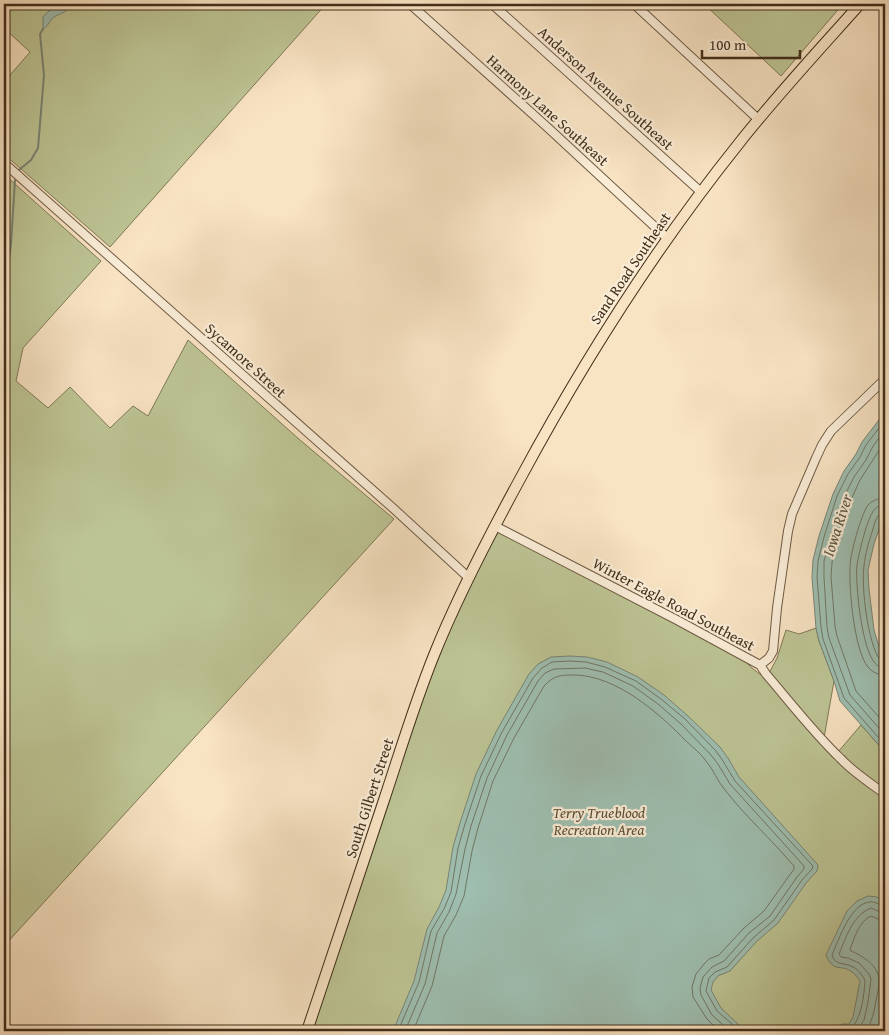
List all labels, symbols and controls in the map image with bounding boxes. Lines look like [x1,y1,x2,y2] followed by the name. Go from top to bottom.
[534,21,679,155] street label: Anderson Avenue Southeast
[702,28,799,60] scale bar
[709,34,747,55] text: 100 m
[482,49,614,171] street label: Harmony Lane Southeast
[585,207,676,328] street label: Sand Road Southeast
[201,318,292,403] street label: Sycamore Street
[816,490,859,559] water label: Iowa River
[589,552,759,656] street label: Winter Eagle Road Southeast
[340,735,399,861] street label: South Gilbert Street
[553,802,645,840] park label: Terry Trueblood Recreation Area

